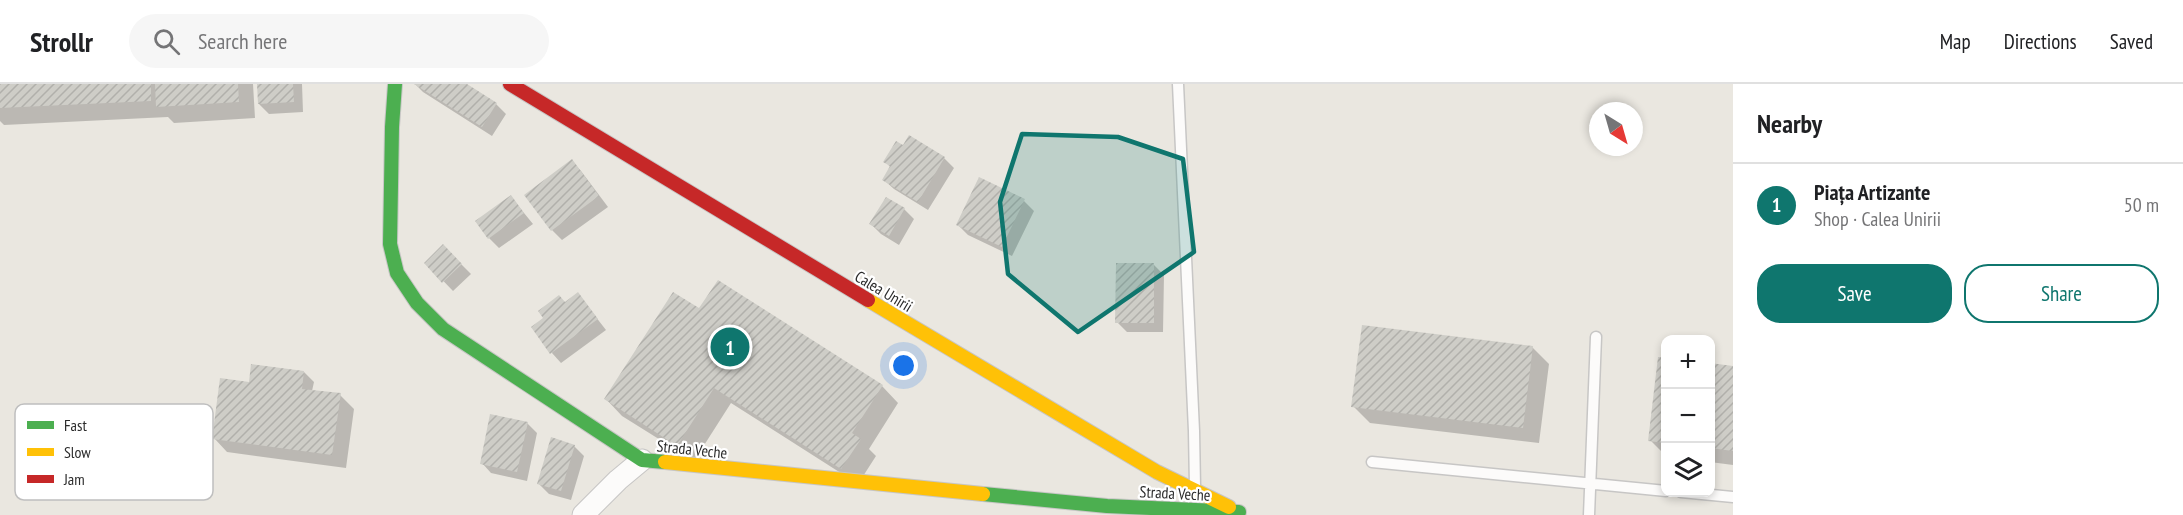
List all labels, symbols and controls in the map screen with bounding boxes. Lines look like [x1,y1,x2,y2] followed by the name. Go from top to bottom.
[129,14,549,68] search box
[30,23,93,60] text: Strollr
[150,25,183,58] icon: search
[198,27,287,55] text: Search here
[1940,28,1971,55] text: Map
[2004,28,2077,55] text: Directions
[2110,28,2153,55] text: Saved
[1589,102,1643,156] north arrow
[1757,107,1822,140] text: Nearby
[1814,178,1930,206] text: Piața Artizante
[1772,192,1781,218] text: 1
[2124,192,2159,218] text: 50 m
[1814,206,1941,232] text: Shop · Calea Unirii
[1757,264,1952,323] button: Save
[1964,264,2159,323] button: Share
[852,266,916,316] street label: Calea Unirii
[710,324,750,370] pin: 1
[1661,335,1715,497] map controls
[1661,335,1715,389] button: +
[889,351,918,380] your location
[1661,389,1715,443] button: −
[15,404,213,500] legend
[64,415,87,435] text: Fast
[656,435,728,463] street label: Strada Veche
[64,442,91,462] text: Slow
[1661,443,1715,497] button: layers
[63,469,85,489] text: Jam
[1139,481,1211,505] street label: Strada Veche

